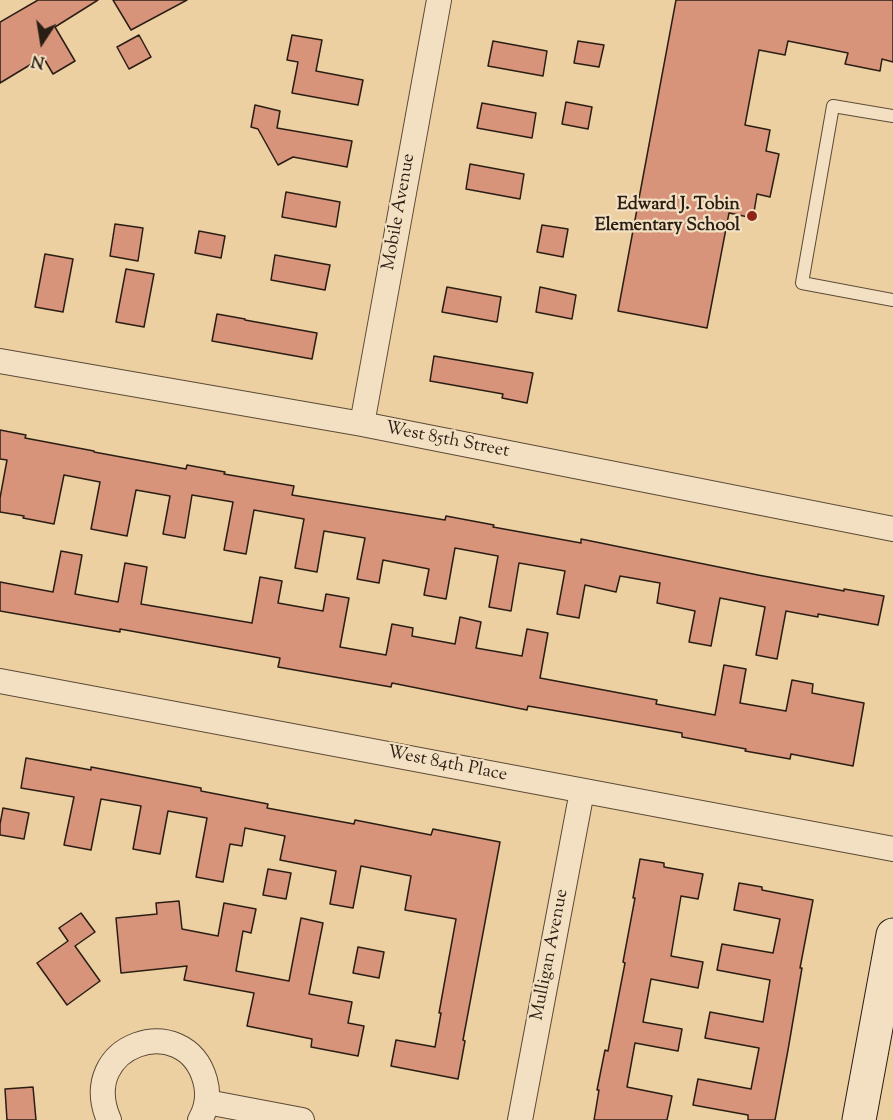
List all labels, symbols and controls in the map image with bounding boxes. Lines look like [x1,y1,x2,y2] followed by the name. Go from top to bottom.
[12,12,72,72] north arrow
[30,48,47,73] text: N
[379,152,421,272] street label: Mobile Avenue
[595,195,740,238] place label: Edward J. Tobin Elementary School
[745,209,759,223] marker: Edward J. Tobin Elementary School
[383,418,511,464] street label: West 85th Street
[385,743,509,787] street label: West 84th Place
[528,887,574,1023] street label: Mulligan Avenue

